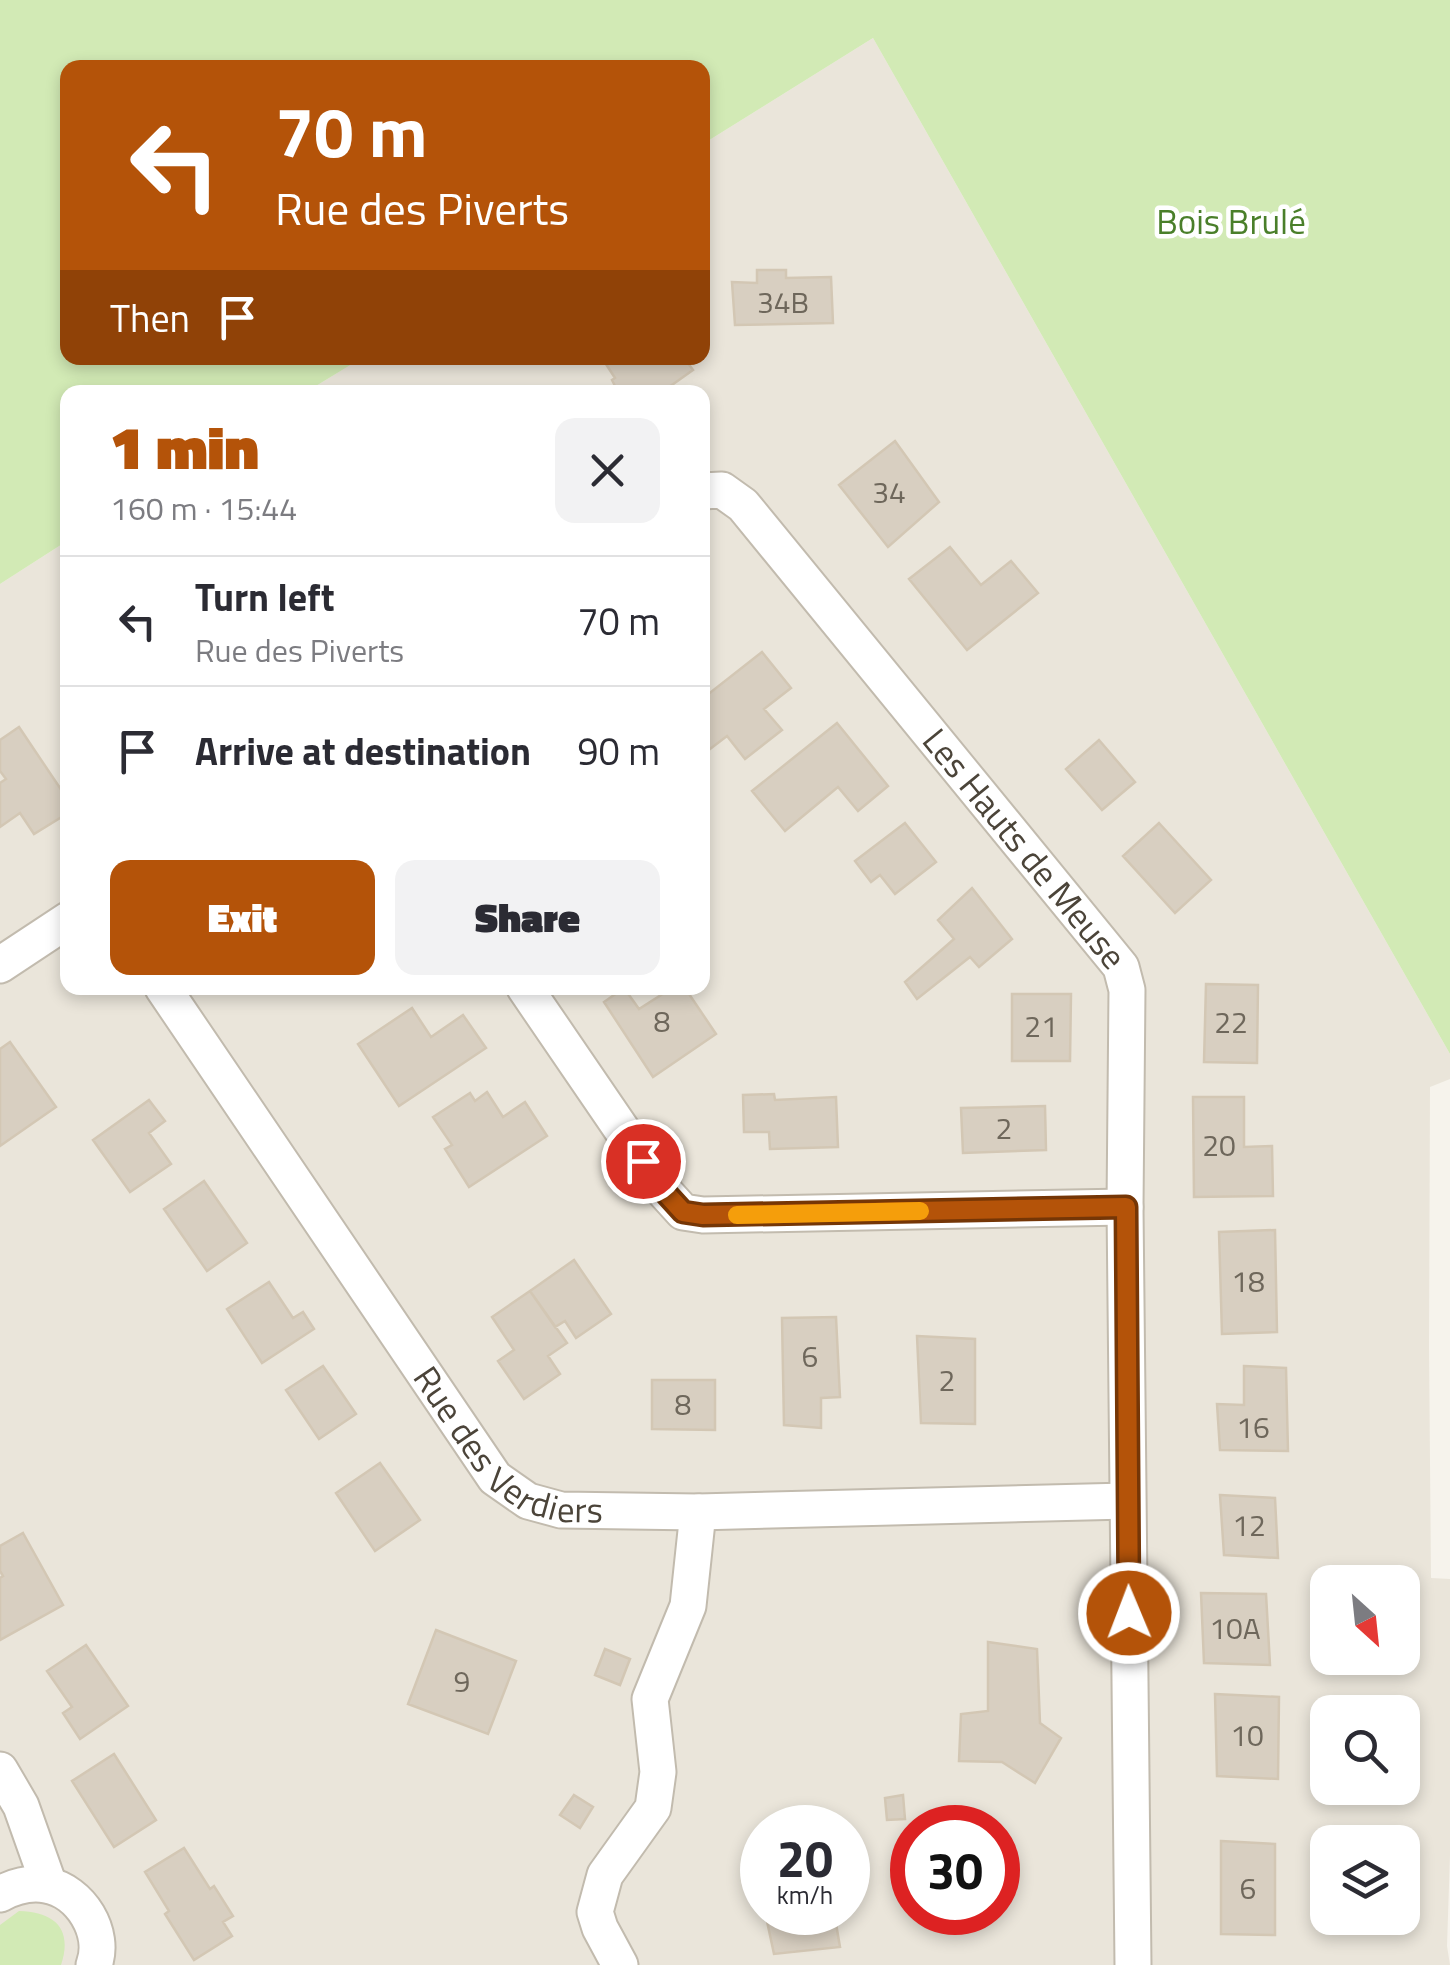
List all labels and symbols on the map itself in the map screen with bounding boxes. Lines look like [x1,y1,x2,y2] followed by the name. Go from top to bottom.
[1156,194,1306,248] park label: Bois Brulé
[757,279,809,325] house number: 34B
[872,469,906,515] house number: 34
[910,716,1140,980] street label: Les Hauts de Meuse
[654,998,670,1044] house number: 8
[1214,999,1248,1045] house number: 22
[1024,1003,1058,1049] house number: 21
[996,1105,1012,1151] house number: 2
[601,1119,686,1204] pin
[1202,1122,1236,1168] house number: 20
[1231,1258,1265,1304] house number: 18
[802,1333,818,1379] house number: 6
[400,1355,603,1537] street label: Rue des Verdiers
[939,1357,955,1403] house number: 2
[675,1381,691,1427] house number: 8
[1236,1404,1270,1450] house number: 16
[1232,1502,1266,1548] house number: 12
[1077,1561,1181,1665] position arrow
[1310,1565,1420,1675] north arrow
[1209,1605,1261,1651] house number: 10A
[454,1658,470,1704] house number: 9
[1230,1712,1264,1758] house number: 10
[890,1805,1020,1935] speed limit sign: 30
[1240,1865,1256,1911] house number: 6

